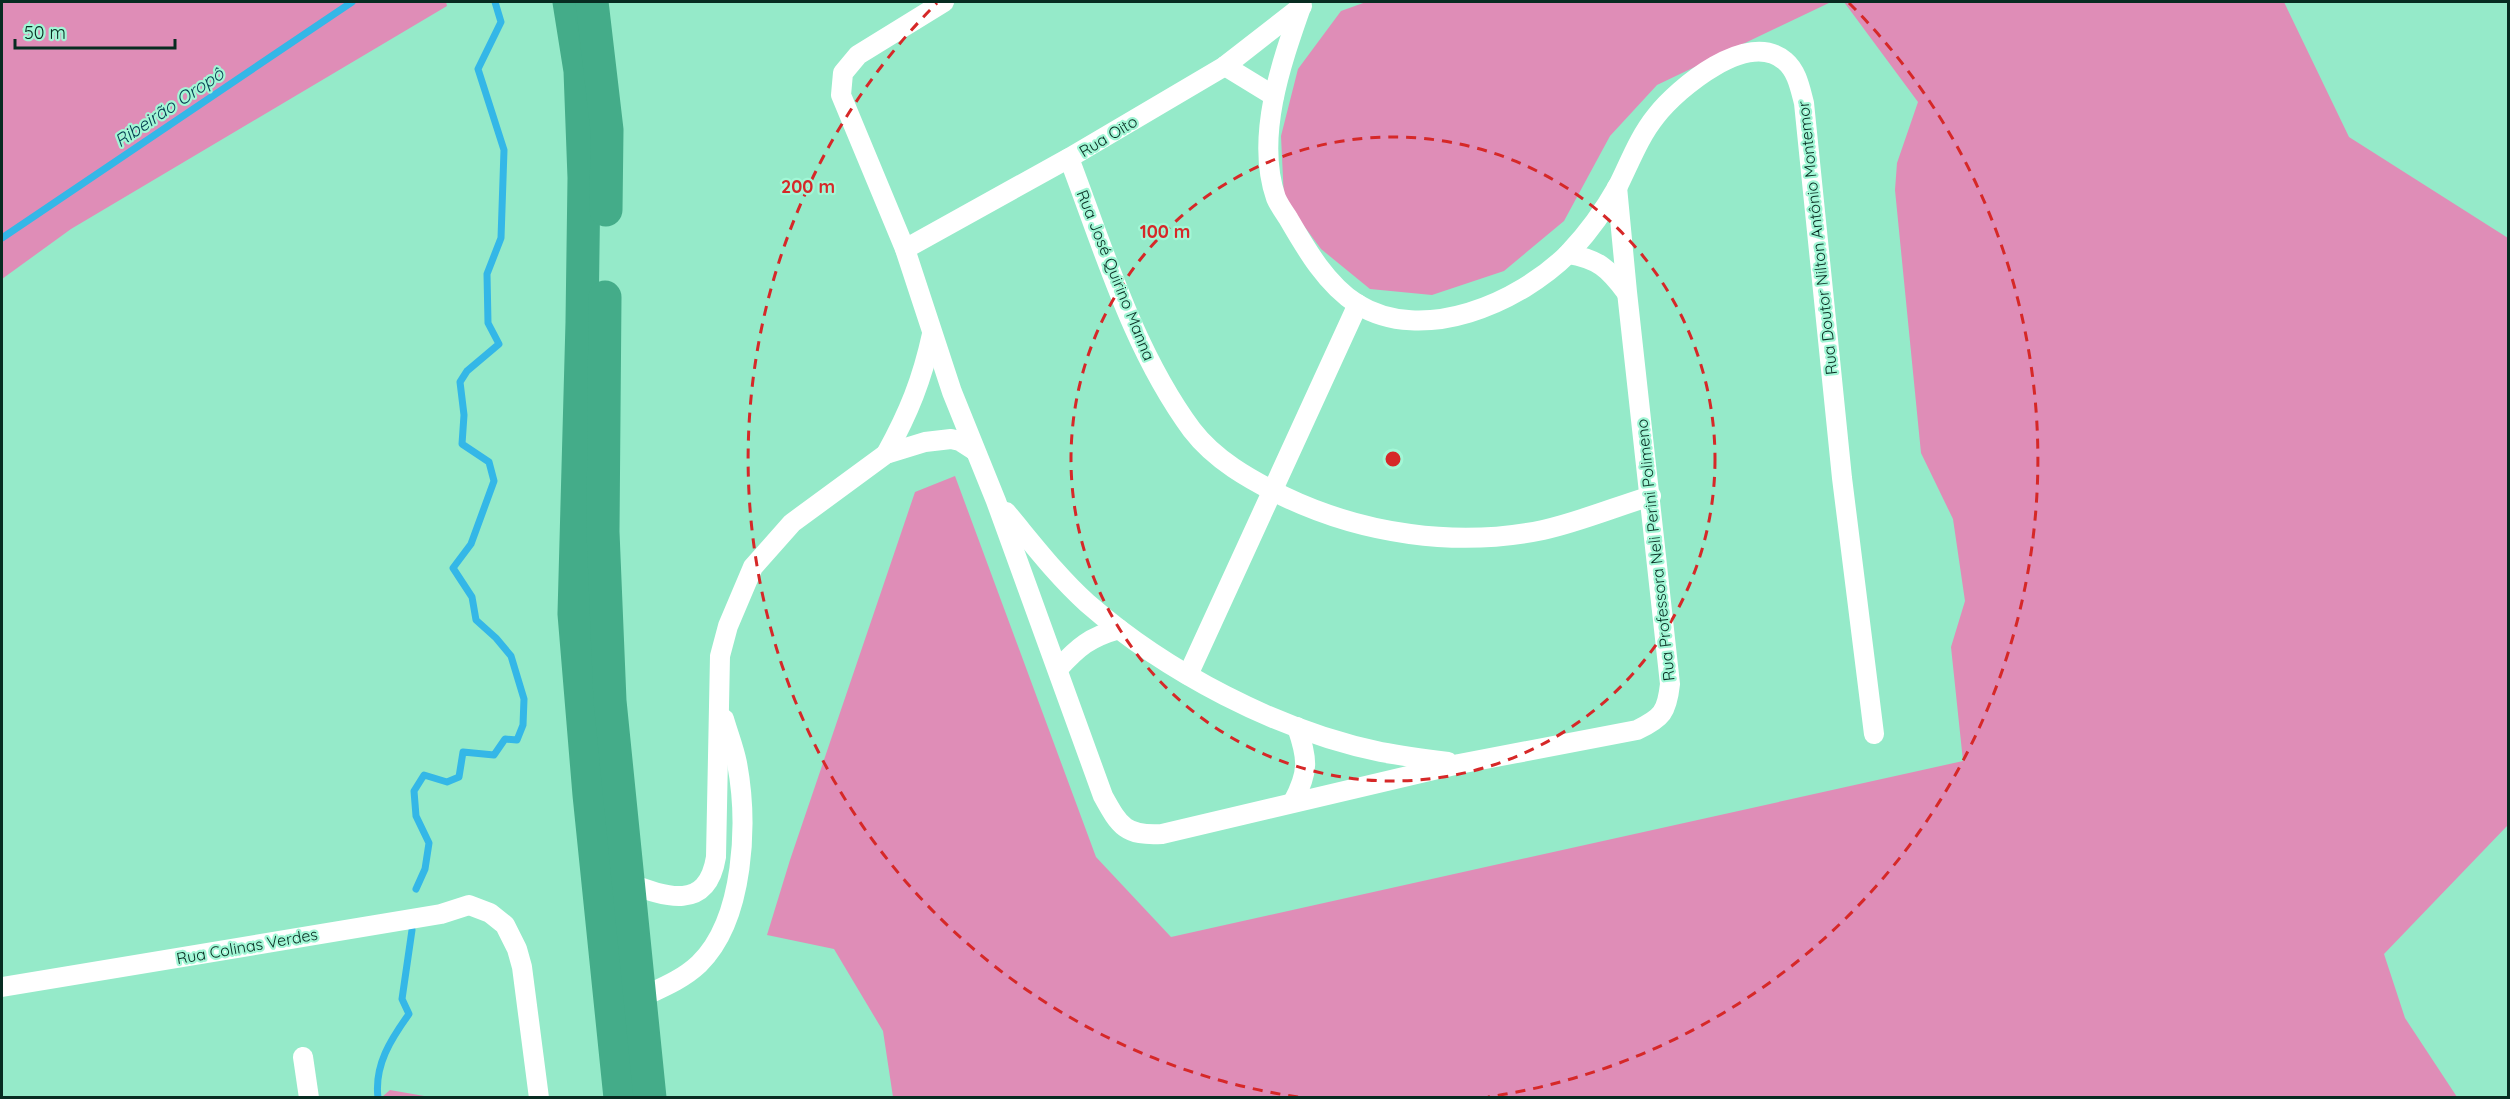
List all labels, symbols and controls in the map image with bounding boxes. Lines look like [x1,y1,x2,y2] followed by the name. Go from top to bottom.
[15,12,176,50] scale bar
[24,21,66,44] text: 50 m
[110,61,229,152] water label: Ribeirão Oropô
[1793,100,1841,376] street label: Rua Doutor Nilton Antônio Montemor
[1075,111,1141,161] street label: Rua Oito
[781,175,835,198] text: 200 m
[1073,187,1159,363] street label: Rua José Quirino Manna
[1140,220,1190,243] text: 100 m
[1631,418,1679,682] street label: Rua Professora Neli Perini Polimeno
[1383,449,1403,469] centre of rings
[175,924,319,968] street label: Rua Colinas Verdes

